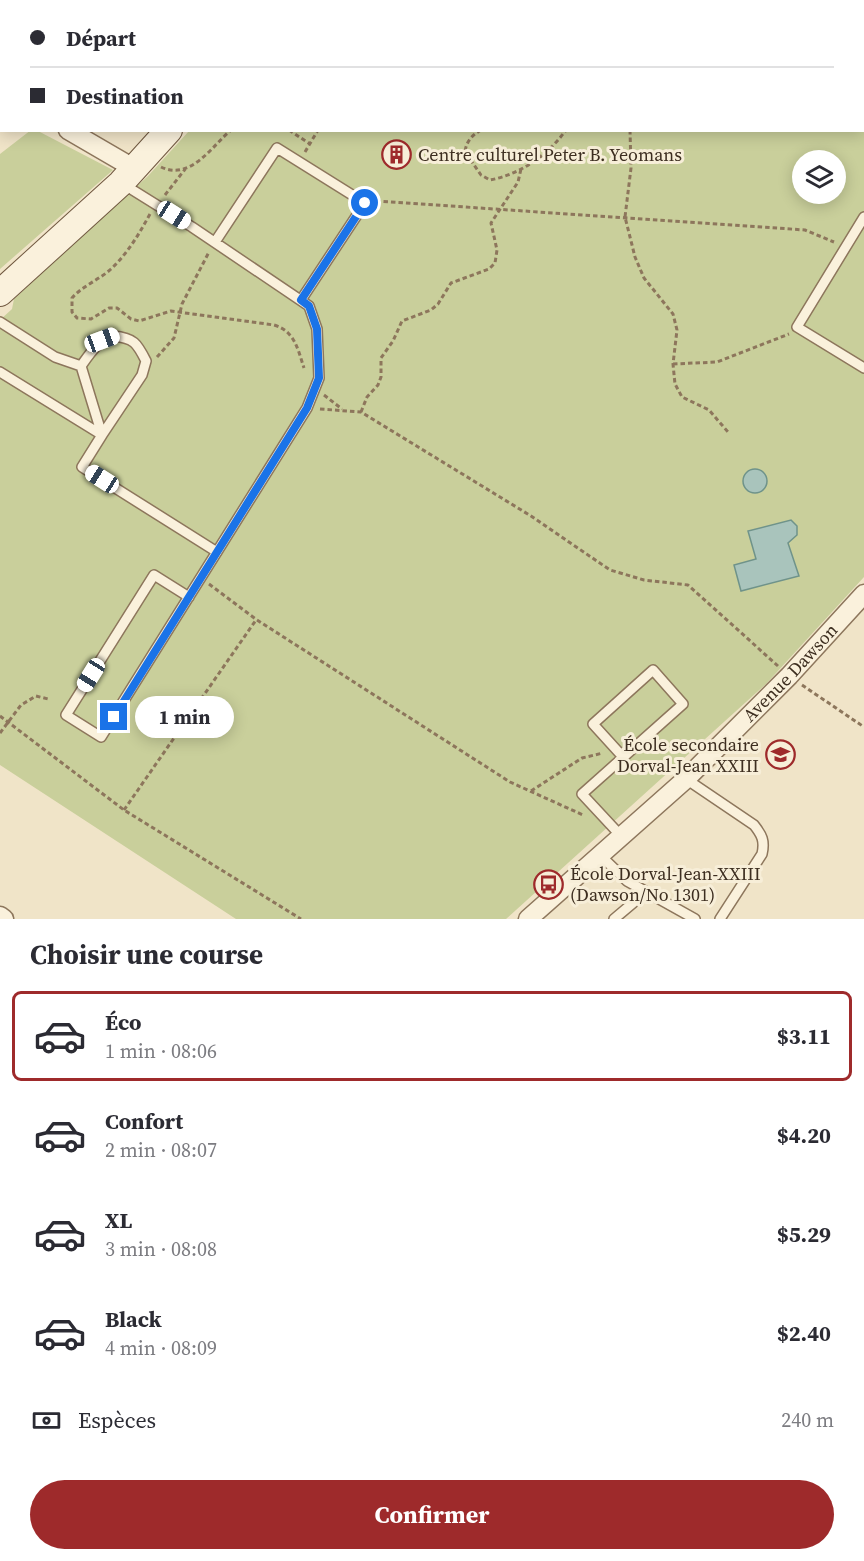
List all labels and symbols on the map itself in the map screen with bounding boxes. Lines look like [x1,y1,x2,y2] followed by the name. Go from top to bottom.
[381,139,413,171] building icon: Centre culturel Peter B. Yeomans
[418,142,682,167] place label: Centre culturel Peter B. Yeomans
[351,189,378,216] route start
[154,198,194,232] car
[82,325,122,355] car
[82,462,122,496] car
[737,618,843,727] street label: Avenue Dawson
[74,655,108,695] car
[135,696,234,738] callout: 1 min
[100,703,127,730] route end
[617,732,759,778] place label: École secondaire Dorval-Jean XXIII
[764,739,796,771] school or university icon: École secondaire Dorval-Jean XXIII
[570,861,761,907] place label: École Dorval-Jean-XXIII (Dawson/No 1301)
[533,868,565,900] bus stop icon: École Dorval-Jean-XXIII (Dawson/No 1301)

